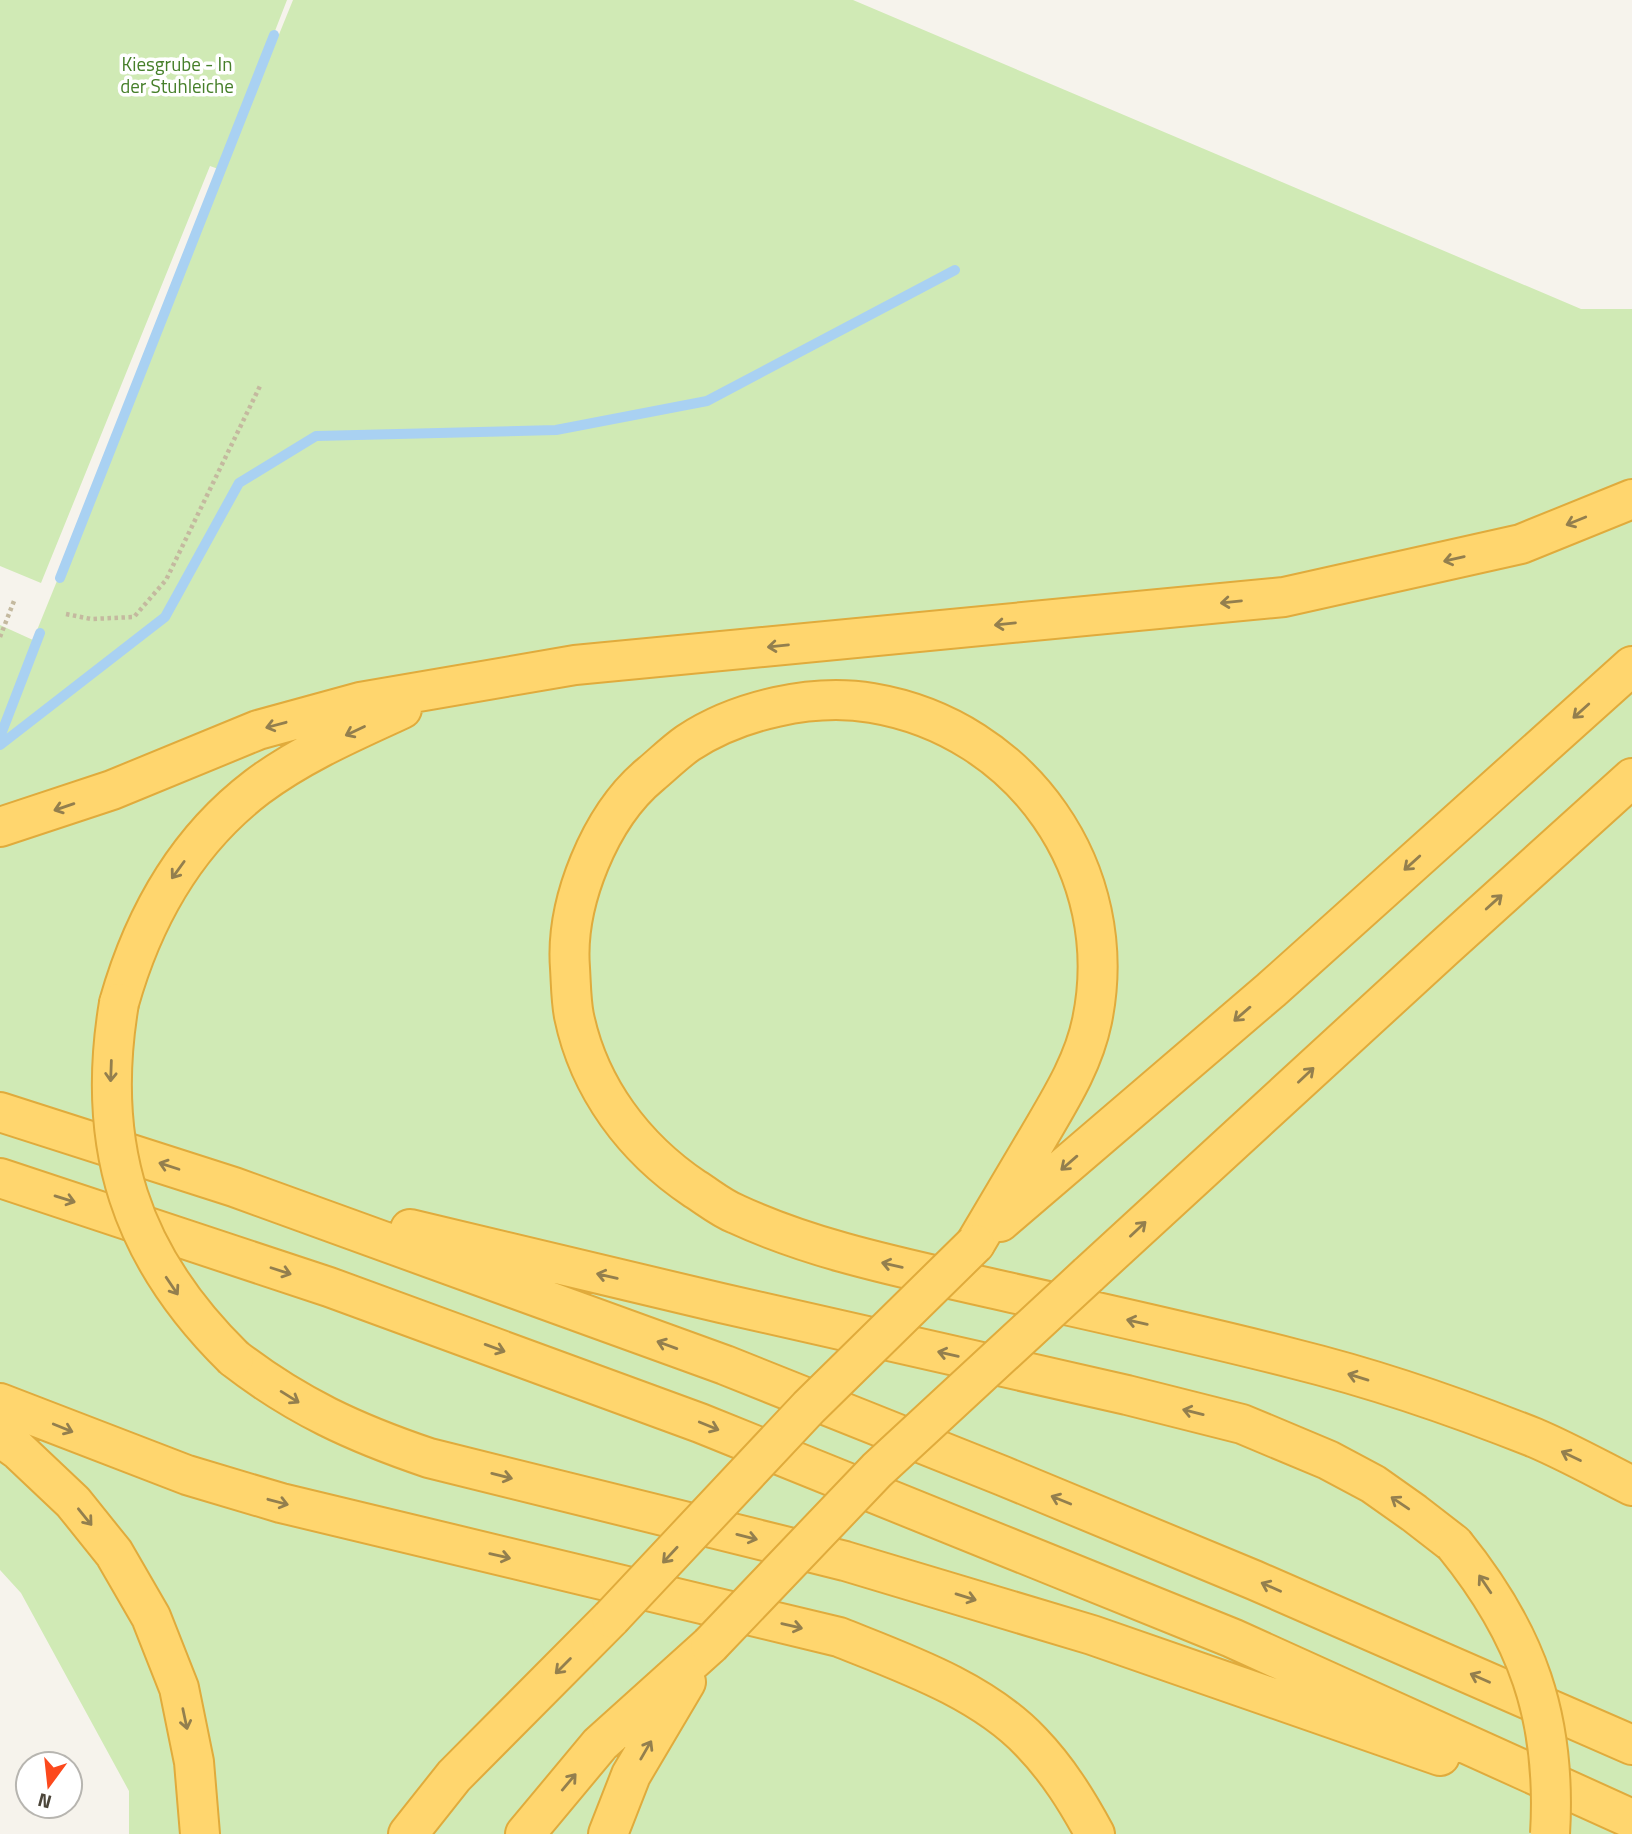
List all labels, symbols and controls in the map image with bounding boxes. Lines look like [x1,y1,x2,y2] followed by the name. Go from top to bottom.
[120,49,234,100] park label: Kiesgrube - In der Stuhleiche
[1566,516,1588,529] one-way arrow
[1443,553,1466,566] one-way arrow
[1220,596,1243,609] one-way arrow
[994,618,1017,631] one-way arrow
[767,639,790,652] one-way arrow
[1573,703,1590,720] one-way arrow
[266,719,288,732] one-way arrow
[345,725,366,738] one-way arrow
[54,802,76,814] one-way arrow
[1403,855,1421,871] one-way arrow
[171,860,186,879] one-way arrow
[1485,894,1503,910] one-way arrow
[1233,1006,1251,1022] one-way arrow
[105,1059,118,1082] one-way arrow
[1297,1067,1315,1083] one-way arrow
[1061,1155,1079,1171] one-way arrow
[158,1158,180,1171] one-way arrow
[54,1193,76,1206] one-way arrow
[1129,1221,1147,1237] one-way arrow
[881,1258,904,1271] one-way arrow
[270,1265,292,1278] one-way arrow
[596,1268,619,1282] one-way arrow
[165,1276,179,1295] one-way arrow
[1126,1315,1149,1328] one-way arrow
[657,1337,679,1350] one-way arrow
[484,1342,506,1355] one-way arrow
[937,1347,960,1360] one-way arrow
[1347,1369,1369,1382] one-way arrow
[279,1391,299,1405] one-way arrow
[1182,1405,1205,1418] one-way arrow
[697,1421,719,1434] one-way arrow
[52,1423,74,1436] one-way arrow
[1561,1448,1582,1462] one-way arrow
[490,1470,513,1483] one-way arrow
[1051,1493,1072,1506] one-way arrow
[1391,1496,1410,1510] one-way arrow
[267,1497,289,1510] one-way arrow
[78,1507,93,1526] one-way arrow
[735,1531,758,1544] one-way arrow
[661,1546,678,1563] one-way arrow
[488,1550,510,1563] one-way arrow
[1478,1575,1492,1594] one-way arrow
[1261,1580,1282,1593] one-way arrow
[955,1592,977,1605] one-way arrow
[780,1620,803,1633] one-way arrow
[554,1657,571,1674] one-way arrow
[1469,1671,1491,1684] one-way arrow
[179,1707,193,1730] one-way arrow
[639,1740,653,1760] one-way arrow
[14,1750,84,1820] north arrow
[561,1773,577,1791] one-way arrow
[34,1786,55,1818] text: N

